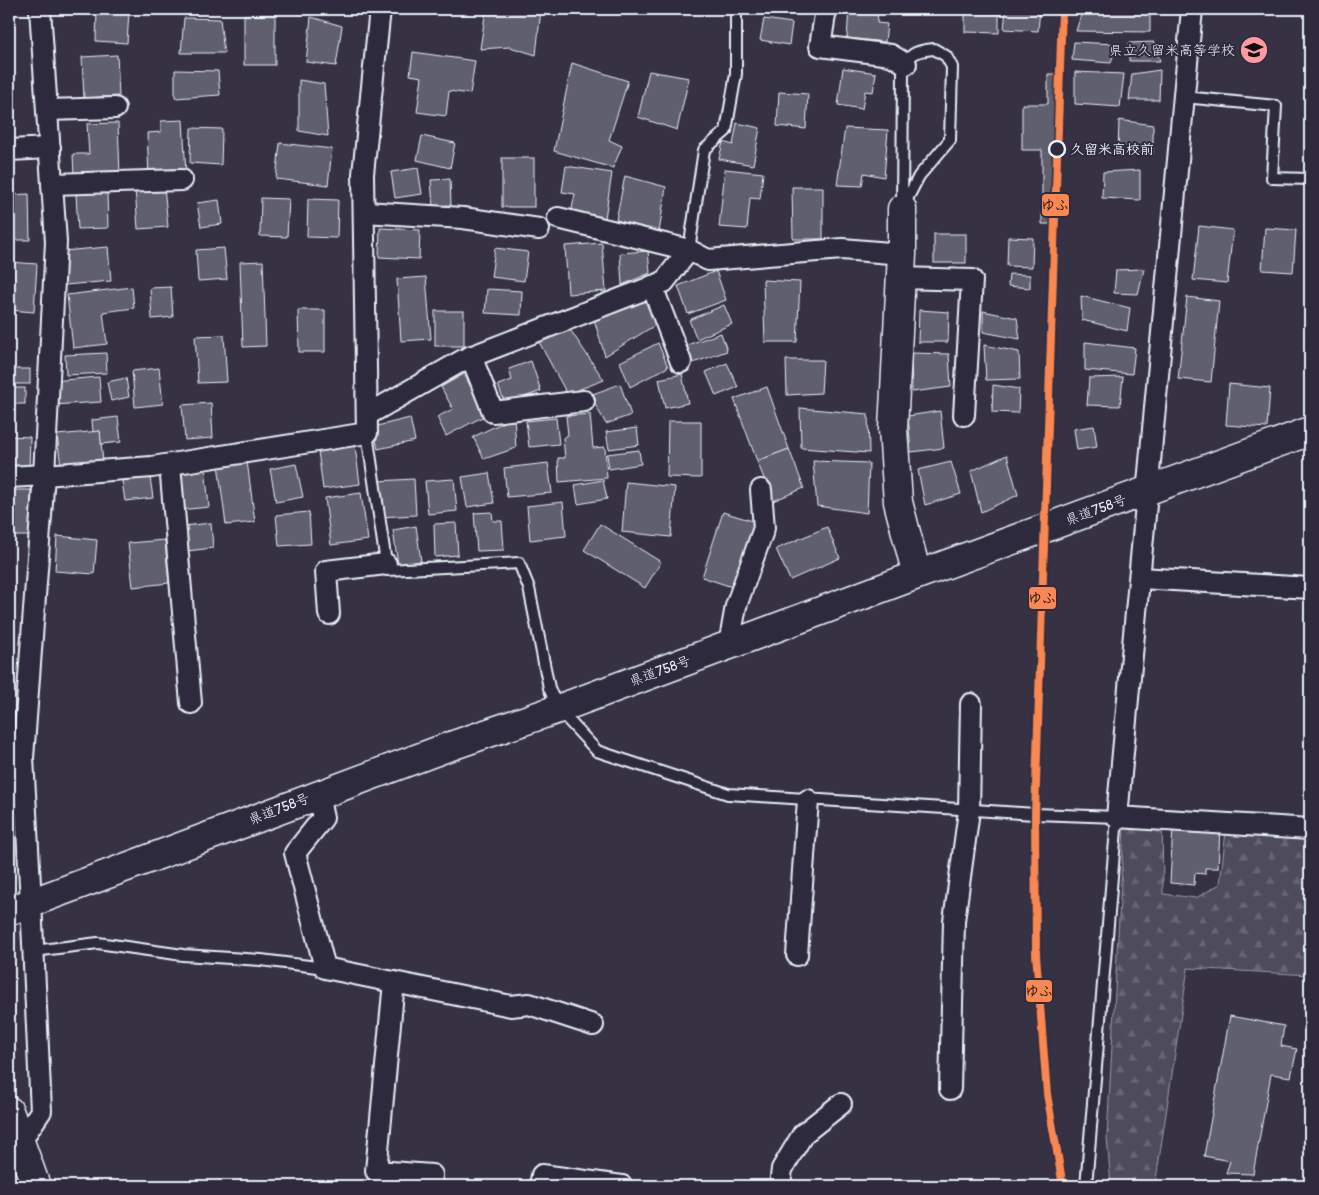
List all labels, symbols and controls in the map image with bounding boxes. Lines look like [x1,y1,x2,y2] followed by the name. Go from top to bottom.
[1239,35,1269,65] school or university icon: 県立久留米高等学校
[1109,42,1235,59] place label: 県立久留米高等学校
[1048,140,1066,158] marker: 久留米高校前
[1070,141,1154,158] place label: 久留米高校前
[1041,193,1070,217] line badge: ゆふ
[1041,197,1069,214] text: ゆふ
[1063,491,1129,529] street label: 県道758号
[1028,586,1057,610] line badge: ゆふ
[1028,590,1056,607] text: ゆふ
[627,652,693,690] street label: 県道758号
[246,790,312,828] street label: 県道758号
[1025,979,1053,1003] line badge: ゆふ
[1025,983,1053,1000] text: ゆふ

